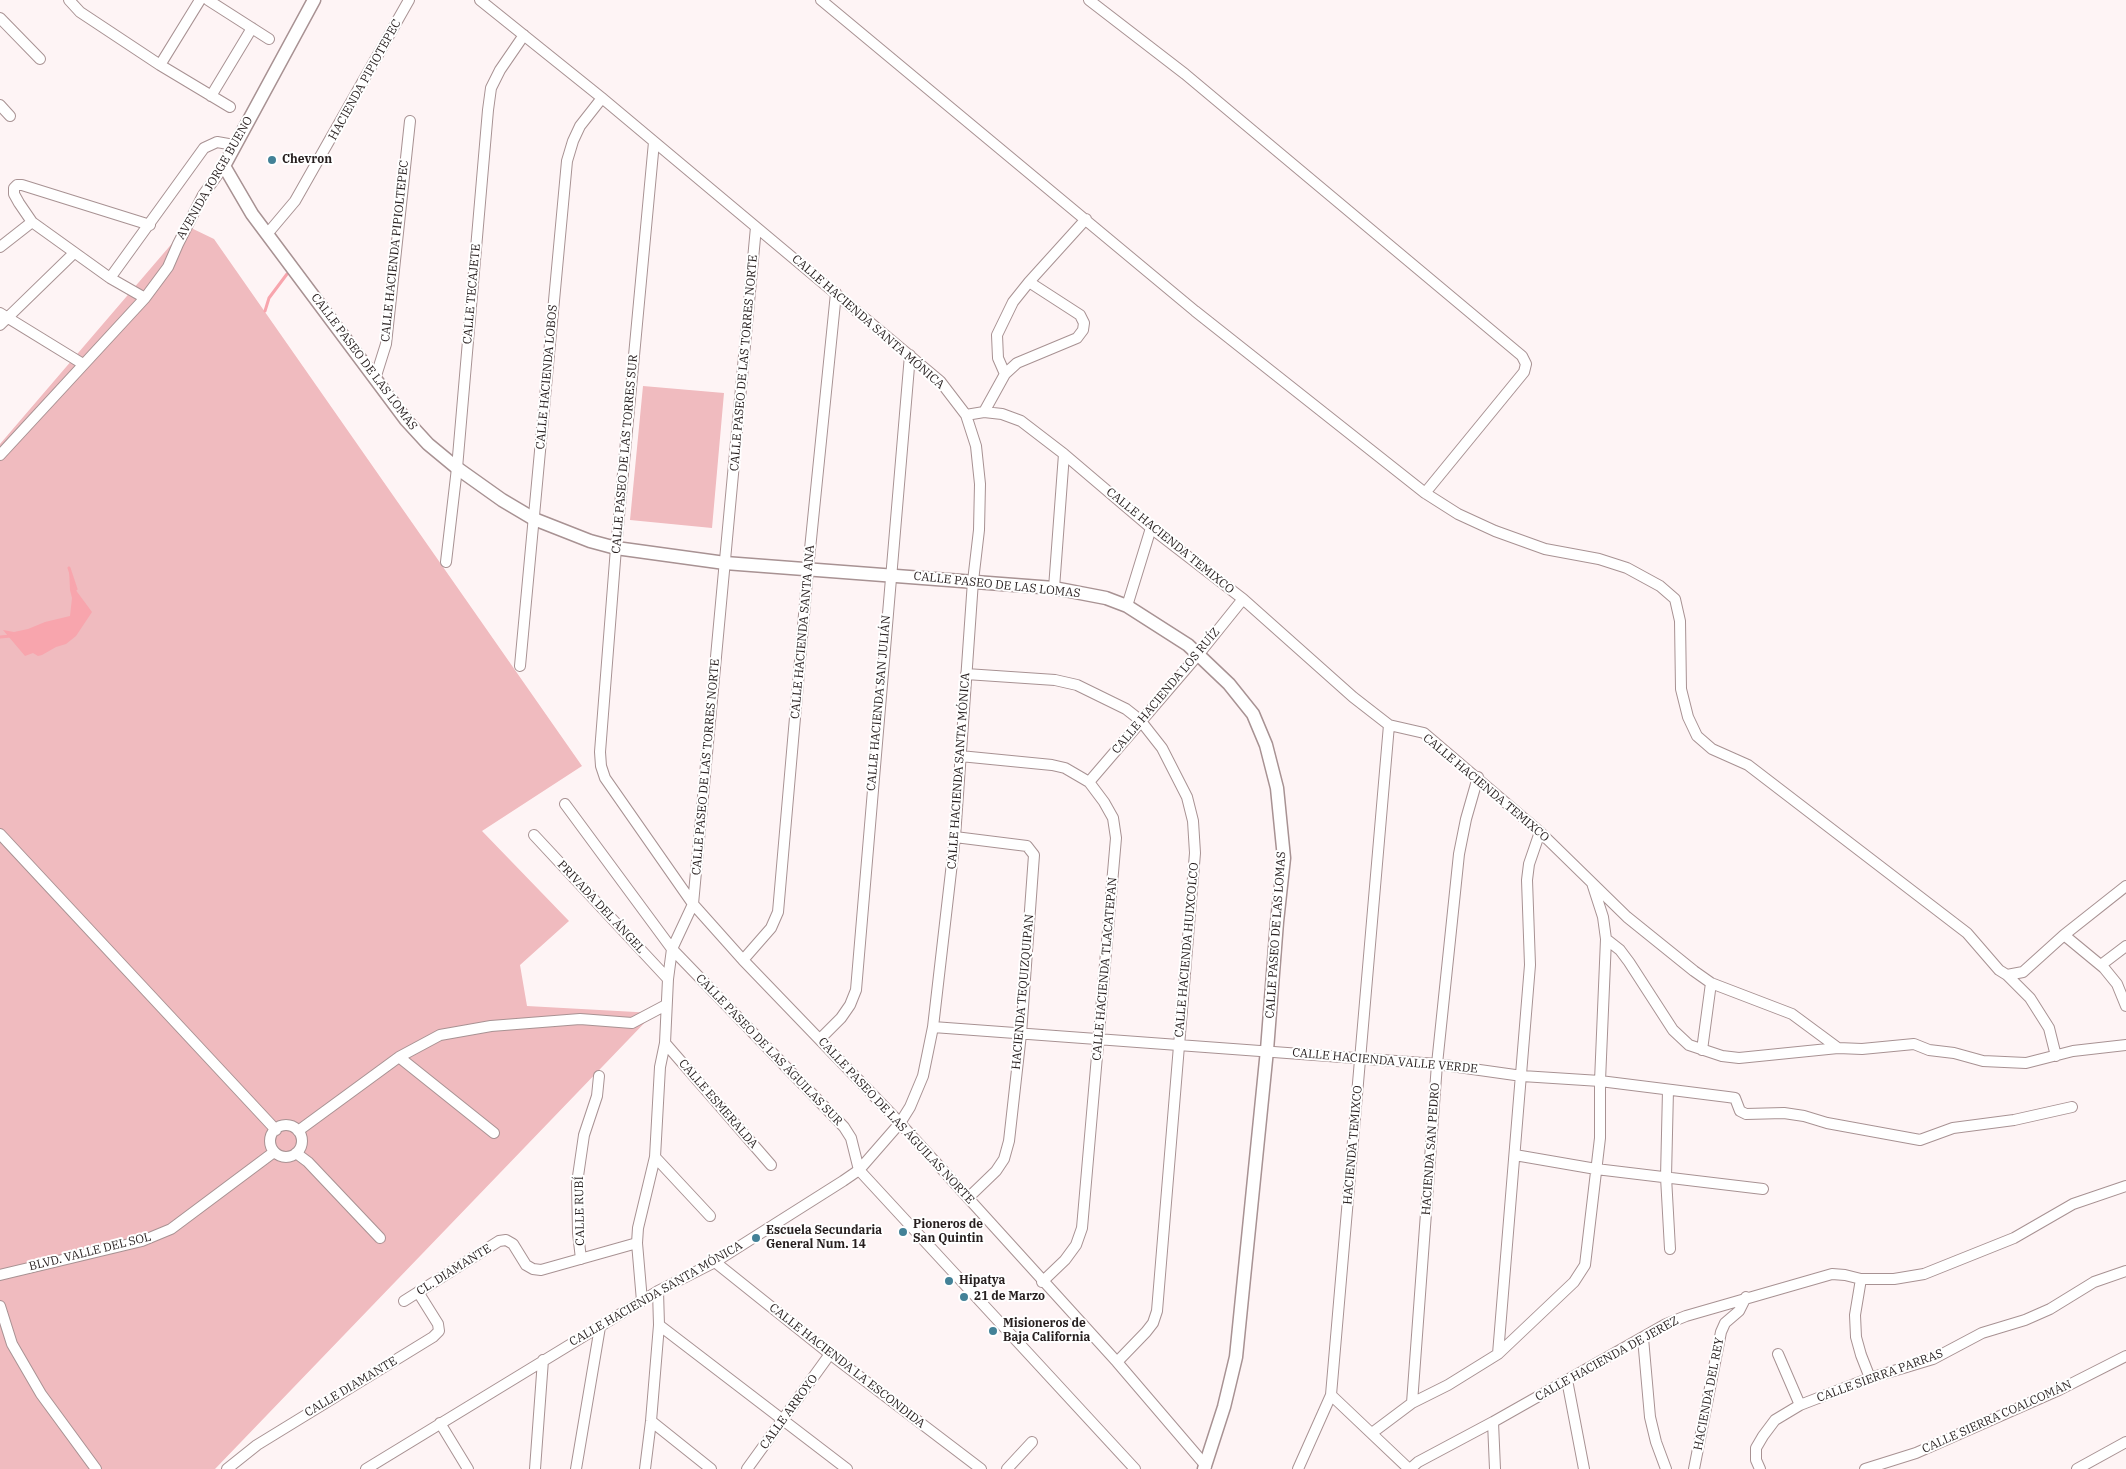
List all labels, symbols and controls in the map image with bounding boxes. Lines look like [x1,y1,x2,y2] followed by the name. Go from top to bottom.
[326,17,404,143] street label: HACIENDA PIPIOTEPEC
[174,114,256,242] street label: AVENIDA JORGE BUENO
[282,153,332,167] place label: Chevron
[266,154,278,166] marker: Chevron
[378,159,412,343] street label: CALLE HACIENDA PIPIOLTEPEC
[460,243,484,345] street label: CALLE TECAJETE
[789,252,947,392] street label: CALLE HACIENDA SANTA MÓNICA
[727,254,761,472] street label: CALLE PASEO DE LAS TORRES NORTE
[308,291,420,433] street label: CALLE PASEO DE LAS LOMAS
[533,304,561,450] street label: CALLE HACIENDA LOBOS
[609,354,641,554] street label: CALLE PASEO DE LAS TORRES SUR
[1103,485,1237,597] street label: CALLE HACIENDA TEMIXCO
[788,544,818,720] street label: CALLE HACIENDA SANTA ANA
[913,569,1081,601] street label: CALLE PASEO DE LAS LOMAS
[864,614,894,792] street label: CALLE HACIENDA SAN JULIÁN
[1109,625,1223,757] street label: CALLE HACIENDA LOS RUÍZ
[689,658,723,876] street label: CALLE PASEO DE LAS TORRES NORTE
[945,672,973,870] street label: CALLE HACIENDA SANTA MÓNICA
[1420,731,1552,845] street label: CALLE HACIENDA TEMIXCO
[1263,851,1289,1019] street label: CALLE PASEO DE LAS LOMAS
[554,858,648,956] street label: PRIVADA DEL ÁNGEL
[1172,862,1202,1038] street label: CALLE HACIENDA HUIXCOLCO
[1090,877,1120,1061] street label: CALLE HACIENDA TLACATEPAN
[1009,914,1037,1070] street label: HACIENDA TEQUIZQUIPAN
[693,971,845,1129] street label: CALLE PASEO DE LAS ÁGUILAS SUR
[815,1035,977,1207] street label: CALLE PASEO DE LAS ÁGUILAS NORTE
[1292,1046,1478,1076] street label: CALLE HACIENDA VALLE VERDE
[675,1056,761,1152] street label: CALLE ESMERALDA
[1419,1082,1443,1216] street label: HACIENDA SAN PEDRO
[1341,1085,1365,1205] street label: HACIENDA TEMIXCO
[572,1176,588,1246] street label: CALLE RUBÍ
[913,1218,984,1246] place label: Pioneros de San Quintin
[766,1224,882,1252] place label: Escuela Secundaria General Num. 14
[897,1226,909,1238] marker: Pioneros de San Quintin
[27,1230,153,1274] street label: BLVD. VALLE DEL SOL
[750,1232,762,1244] marker: Escuela Secundaria General Num. 14
[567,1238,745,1350] street label: CALLE HACIENDA SANTA MÓNICA
[414,1241,494,1299] street label: CL. DIAMANTE
[959,1274,1005,1288] place label: Hipatya
[943,1275,955,1287] marker: Hipatya
[974,1290,1045,1304] place label: 21 de Marzo
[958,1291,970,1303] marker: 21 de Marzo
[766,1301,928,1431] street label: CALLE HACIENDA LA ESCONDIDA
[1533,1314,1681,1404] street label: CALLE HACIENDA DE JEREZ
[1003,1317,1090,1345] place label: Misioneros de Baja California
[987,1325,999,1337] marker: Misioneros de Baja California
[1691,1336,1727,1452] street label: HACIENDA DEL REY
[1815,1346,1945,1406] street label: CALLE SIERRA PARRAS
[302,1354,400,1420] street label: CALLE DIAMANTE
[757,1372,821,1452] street label: CALLE ARROYO
[1920,1377,2074,1457] street label: CALLE SIERRA COALCOMÁN

